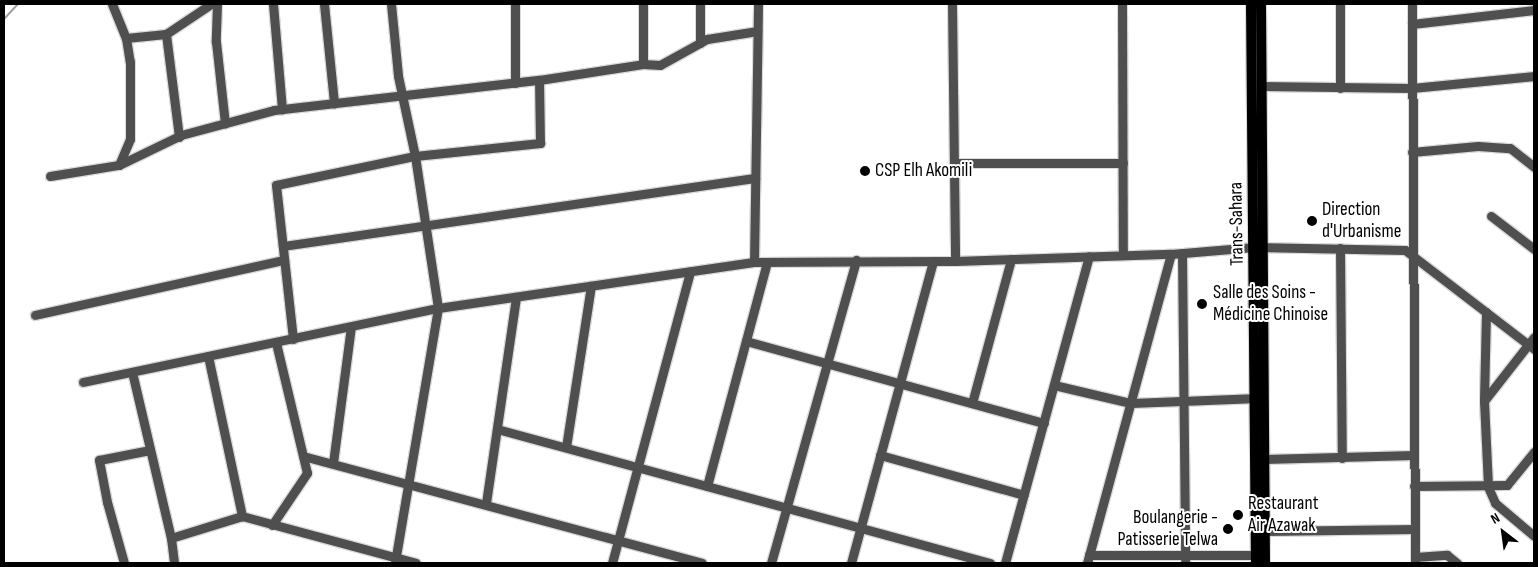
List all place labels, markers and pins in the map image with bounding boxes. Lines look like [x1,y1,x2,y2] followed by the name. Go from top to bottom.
[875,160,972,182] place label: CSP Elh Akomili
[859,165,871,177] marker: CSP Elh Akomili
[1322,199,1401,243] place label: Direction d'Urbanisme
[1306,215,1318,227] marker: Direction d'Urbanisme
[1213,282,1328,326] place label: Salle des Soins - Médicine Chinoise
[1195,297,1209,311] marker: Salle des Soins - Médicine Chinoise
[1248,493,1318,537] place label: Restaurant Air Azawak
[1118,507,1218,551] place label: Boulangerie - Patisserie Telwa
[1232,509,1244,521] marker: Restaurant Air Azawak
[1222,523,1234,535] marker: Boulangerie - Patisserie Telwa

